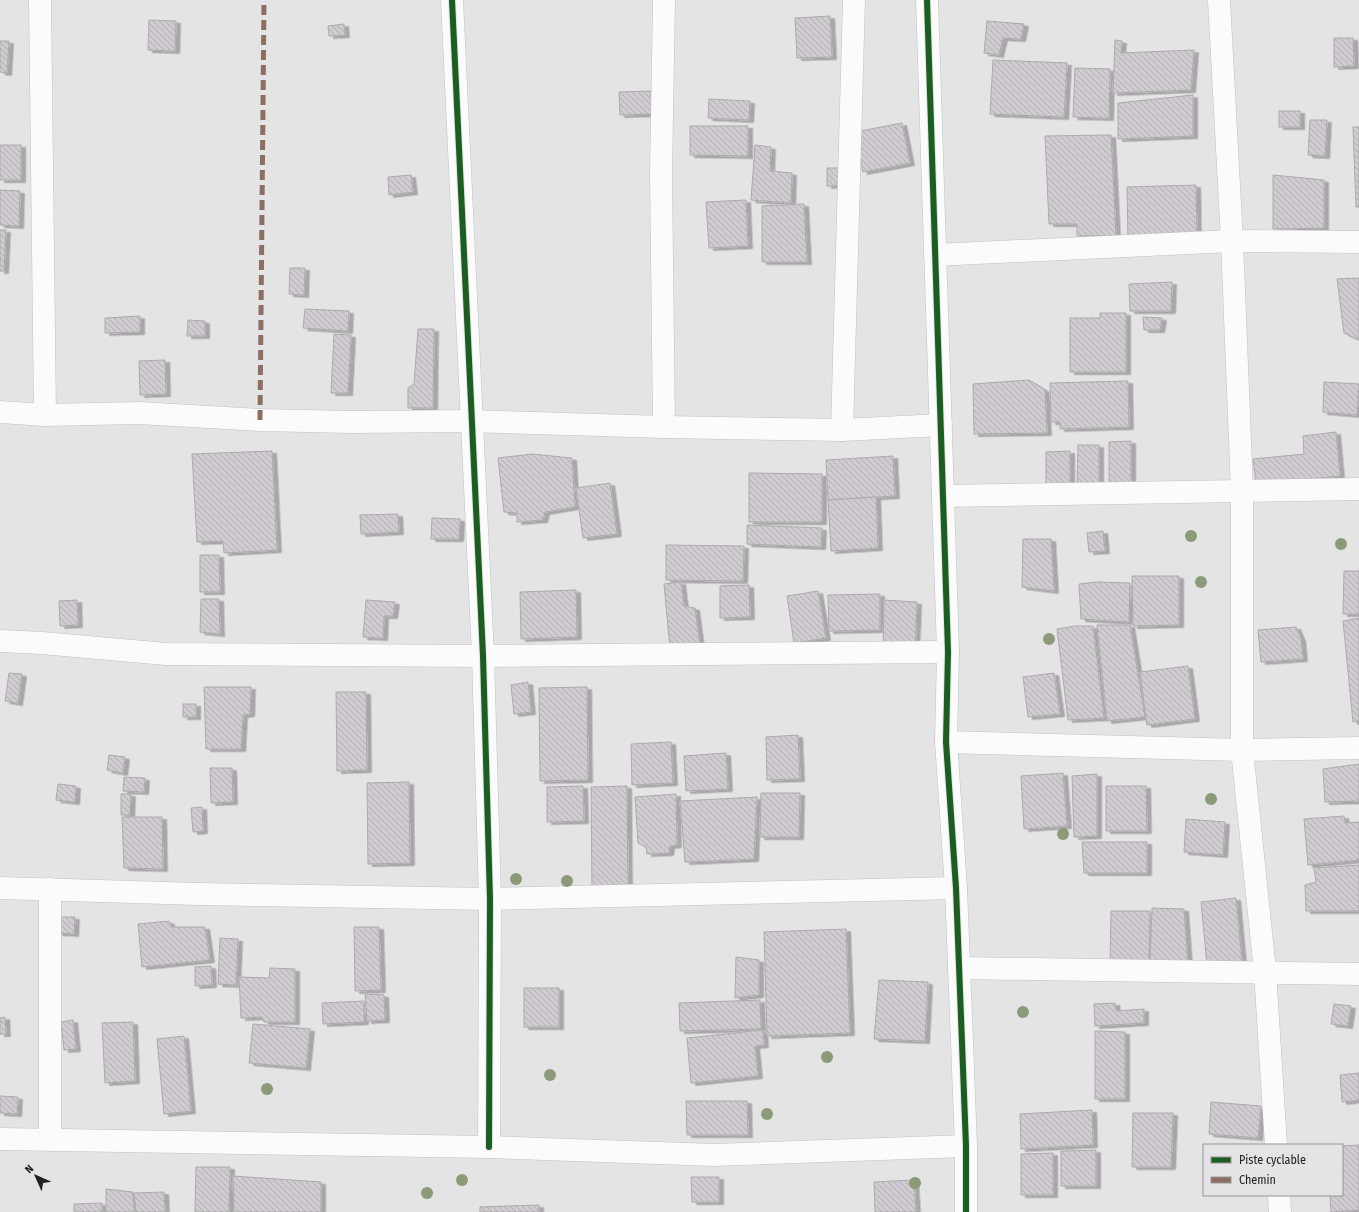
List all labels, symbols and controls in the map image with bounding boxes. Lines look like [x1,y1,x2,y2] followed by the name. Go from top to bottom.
[1203,1144,1343,1196] legend
[1239,1153,1306,1167] text: Piste cyclable
[16,1156,56,1196] north arrow
[22,1162,36,1176] text: N
[1239,1173,1276,1187] text: Chemin

